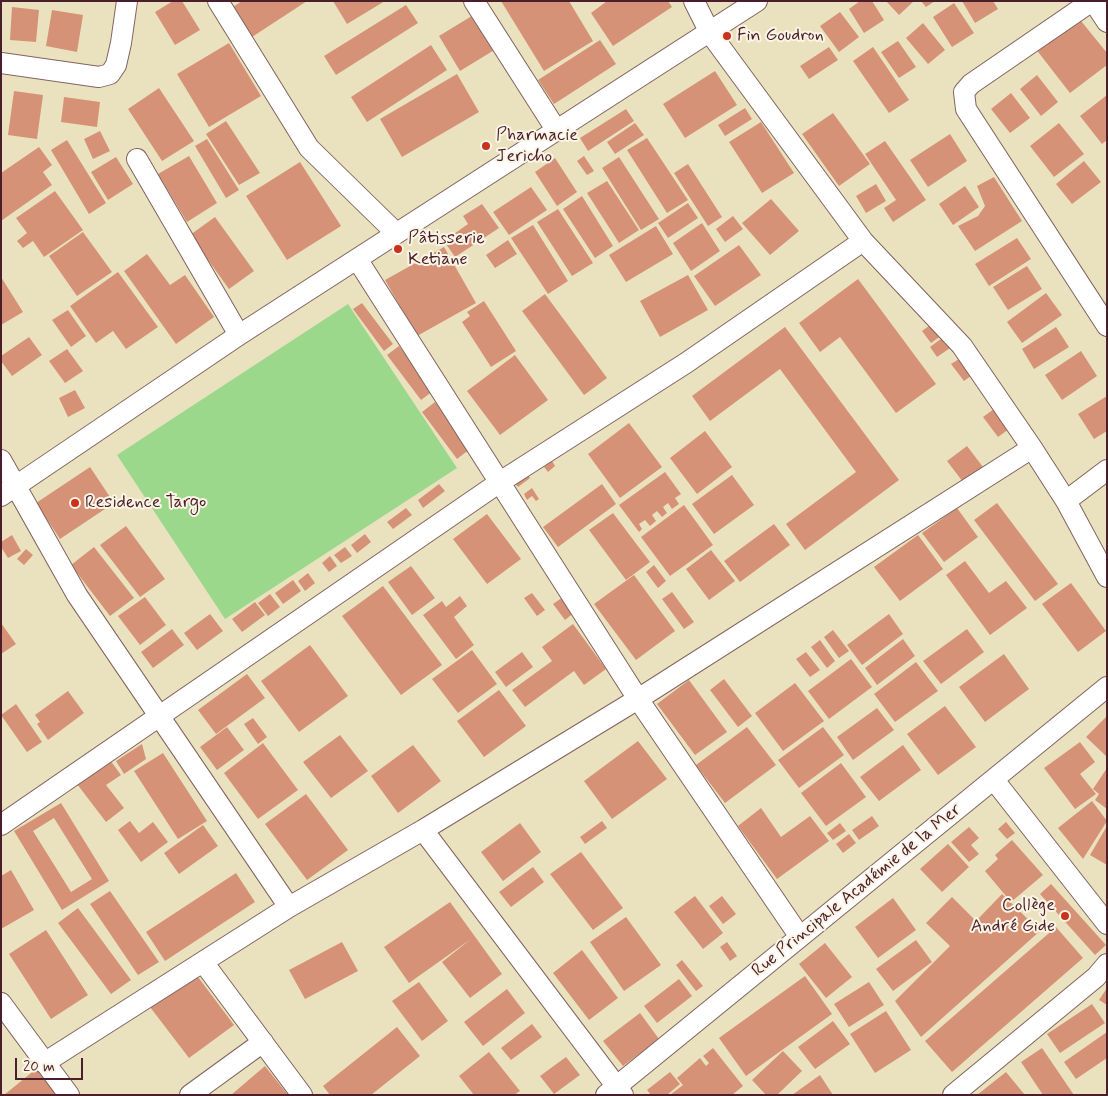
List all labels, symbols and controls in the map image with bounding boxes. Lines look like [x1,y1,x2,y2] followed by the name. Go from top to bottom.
[737,25,824,47] place label: Fin Goudron
[721,30,733,42] marker: Fin Goudron
[496,125,578,168] place label: Pharmacie Jericho
[480,140,492,152] marker: Pharmacie Jericho
[408,228,485,270] place label: Pâtisserie Ketiane
[392,243,404,255] marker: Pâtisserie Ketiane
[85,492,206,514] place label: Residence Targo
[69,497,81,509] marker: Residence Targo
[748,800,966,982] street label: Rue Principale Académie de la Mer
[971,895,1055,938] place label: Collège André Gide
[1059,910,1071,922] marker: Collège André Gide
[18,1048,85,1080] scale bar
[23,1057,55,1077] text: 20 m

